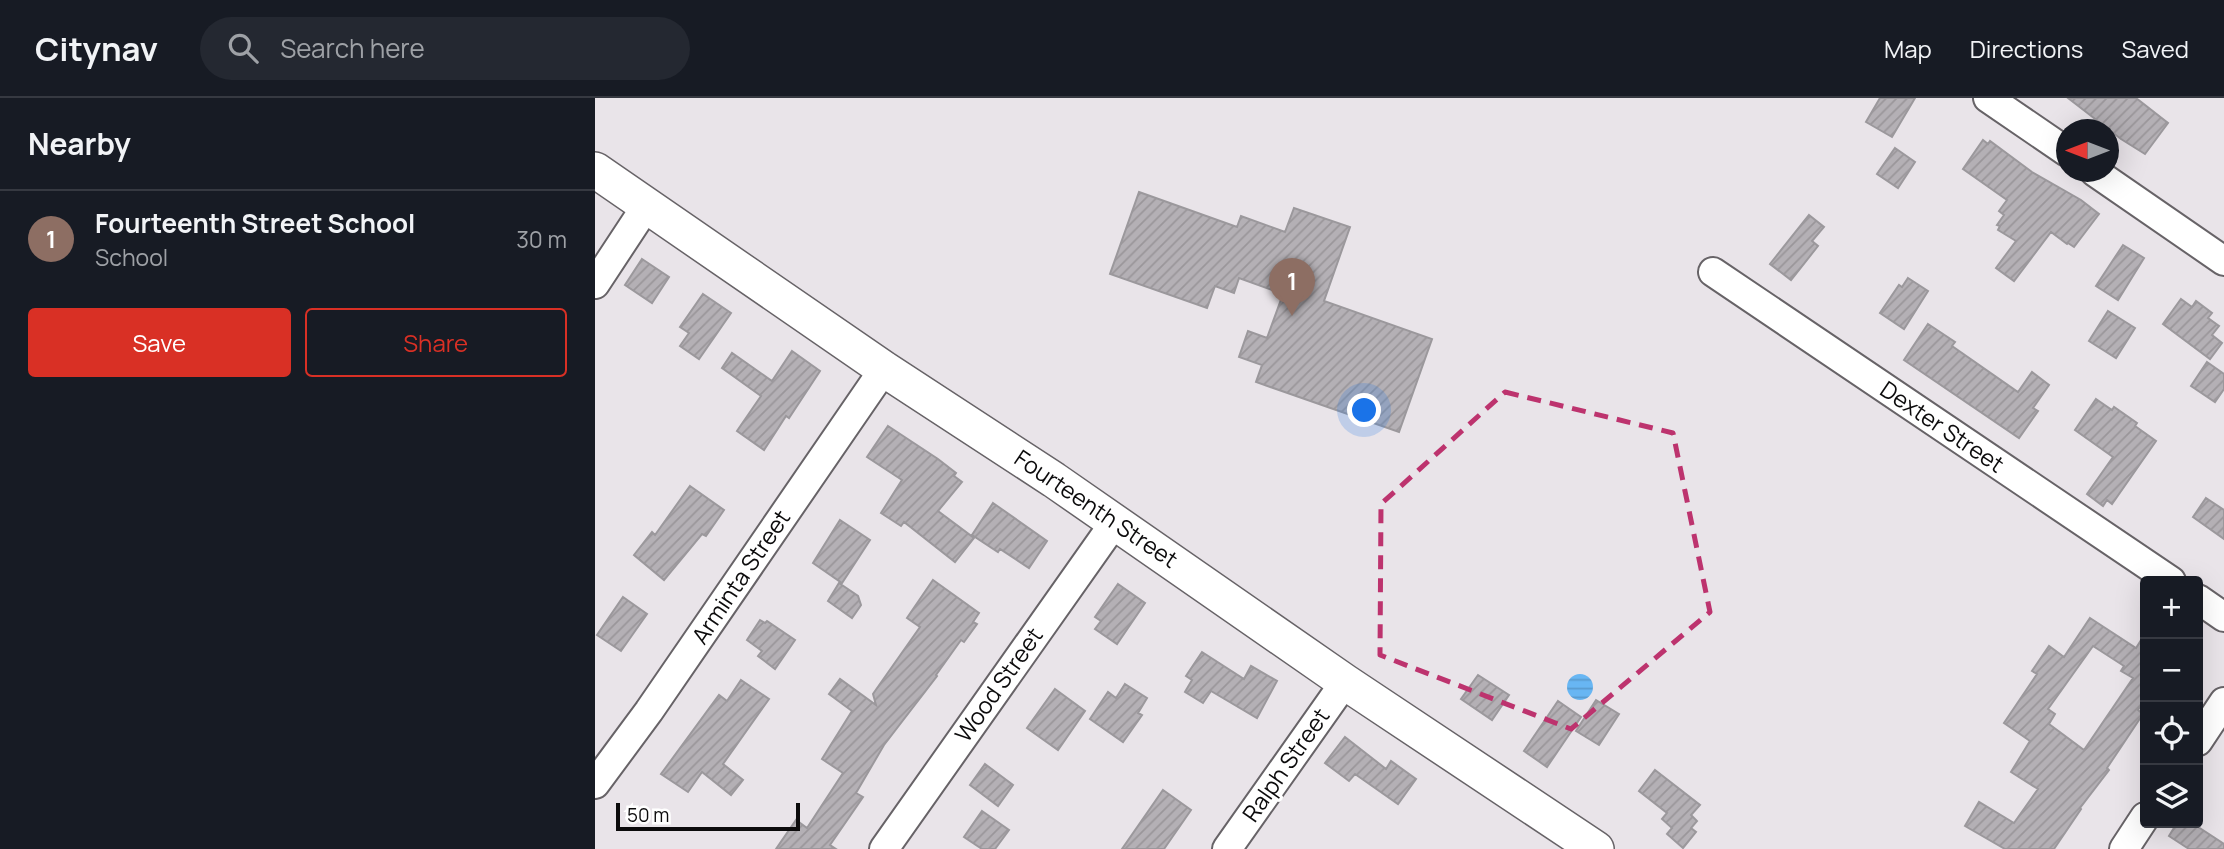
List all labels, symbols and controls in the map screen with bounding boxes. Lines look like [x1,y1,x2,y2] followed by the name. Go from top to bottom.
[200,17,690,80] search box
[35,26,158,71] text: Citynav
[224,29,262,67] icon: search
[280,30,425,66] text: Search here
[1884,32,1932,65] text: Map
[1970,32,2083,65] text: Directions
[2121,32,2189,65] text: Saved
[2056,119,2119,182] north arrow
[28,123,131,164] text: Nearby
[95,205,415,241] text: Fourteenth Street School
[46,223,56,255] text: 1
[516,223,567,255] text: 30 m
[95,241,168,273] text: School
[1269,258,1315,316] pin: 1
[28,308,291,377] button: Save
[305,308,567,377] button: Share
[1874,373,2011,479] street label: Dexter Street
[1347,393,1381,427] your location
[1009,442,1185,575] street label: Fourteenth Street
[683,503,797,650] street label: Arminta Street
[2140,576,2203,828] map controls
[2140,576,2203,639] button: +
[947,621,1049,748] street label: Wood Street
[2140,639,2203,702] button: −
[1234,701,1336,828] street label: Ralph Street
[2140,702,2203,765] button: locate
[2140,765,2203,828] button: layers
[616,800,800,832] scale bar
[627,802,669,828] text: 50 m

